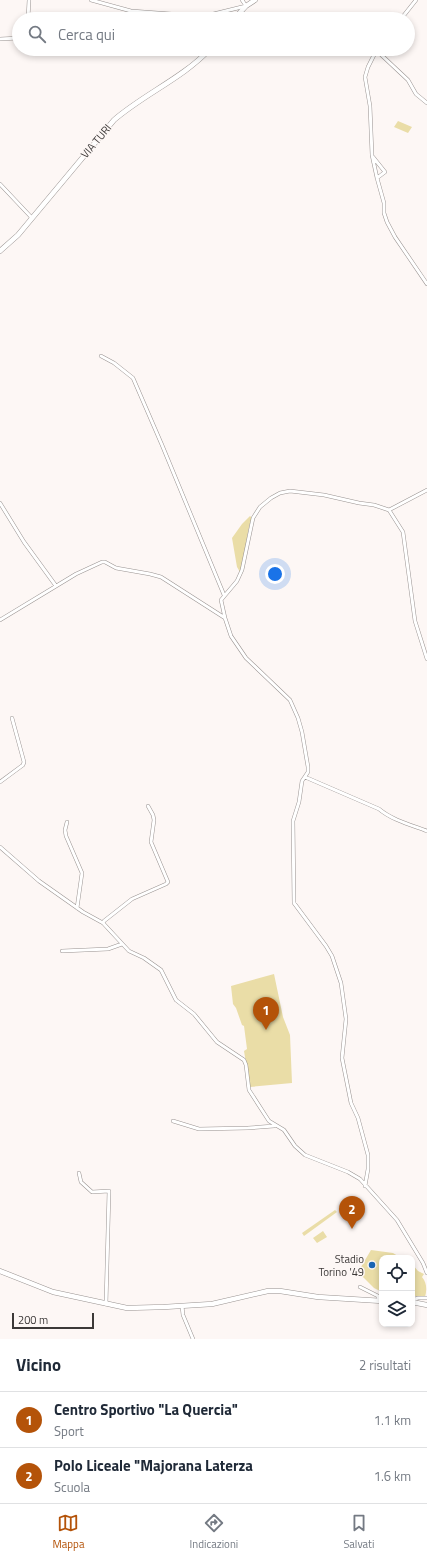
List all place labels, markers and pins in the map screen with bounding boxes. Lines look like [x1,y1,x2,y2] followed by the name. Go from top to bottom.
[253,997,279,1030] pin: 1
[339,1196,365,1229] pin: 2
[318,1251,364,1280] place label: Stadio Torino '49
[367,1260,377,1270] marker: Stadio Torino '49

